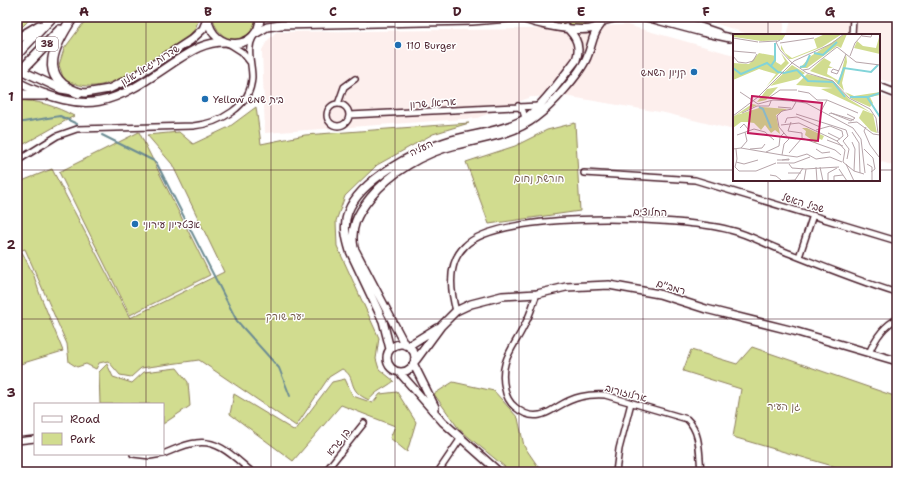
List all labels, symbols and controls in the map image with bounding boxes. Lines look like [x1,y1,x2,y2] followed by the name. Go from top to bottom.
[79,3,89,20] text: A
[204,3,212,20] text: B
[329,3,337,20] text: C
[452,3,462,20] text: D
[577,3,586,20] text: E
[702,3,710,20] text: F
[825,3,836,20] text: G
[733,34,880,181] inset map
[36,37,58,51] road number: 38
[406,39,457,52] place label: 110 Burger
[393,40,403,50] marker: 110 Burger
[118,42,182,88] street label: שדרות יגאל אלון
[641,66,686,79] place label: קניון השמש
[689,67,699,77] marker: קניון השמש
[8,88,14,105] text: 1
[213,93,284,106] place label: Yellow בית שמש
[200,94,210,104] marker: Yellow בית שמש
[409,95,457,111] street label: אריאל שרון
[407,137,435,159] street label: העליה
[514,172,564,185] park label: חורשת נחום
[780,190,826,216] street label: שביל האשל
[633,205,667,219] street label: החלוצים
[143,218,201,231] place label: אצטדיון עירוני
[130,219,140,229] marker: אצטדיון עירוני
[6,236,16,253] text: 2
[655,276,687,298] street label: רמב"ם
[266,310,304,323] park label: יער שורק
[604,381,649,405] street label: ארלוזורוב
[6,384,16,401] text: 3
[768,400,800,413] park label: גן העיר
[34,403,164,455] legend
[70,411,101,427] text: Road
[323,426,353,458] street label: בן גרא
[70,431,96,447] text: Park

